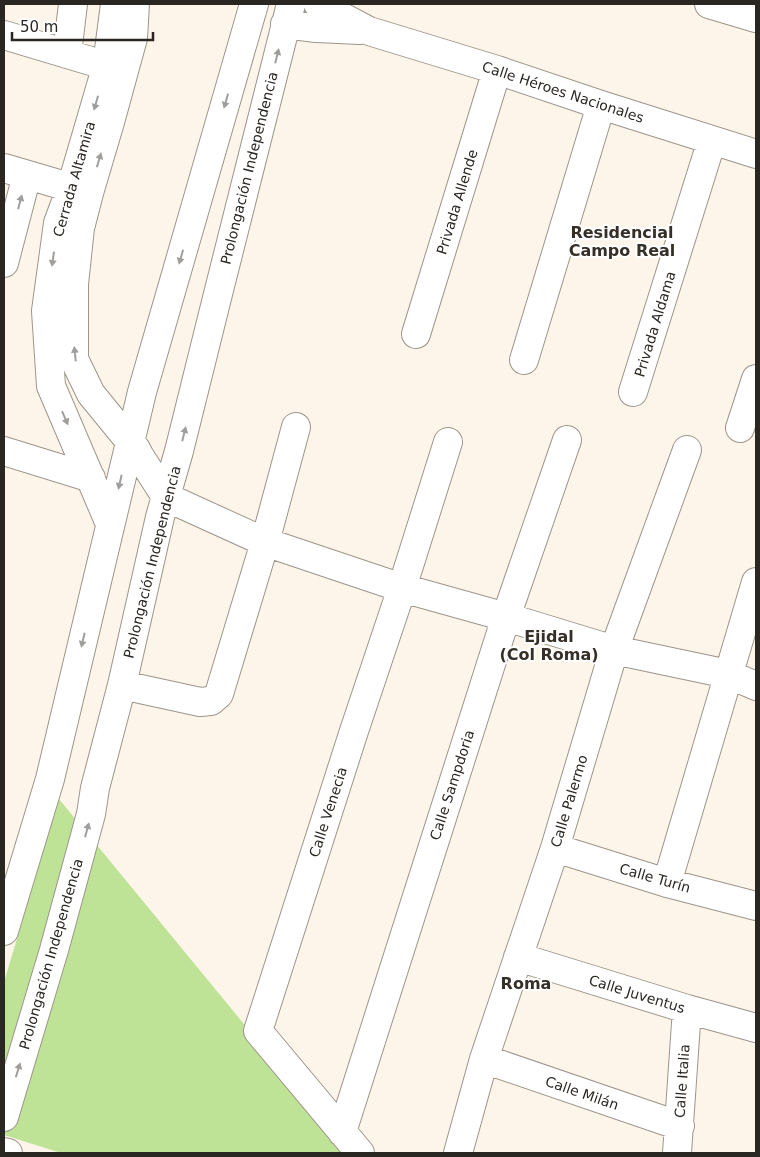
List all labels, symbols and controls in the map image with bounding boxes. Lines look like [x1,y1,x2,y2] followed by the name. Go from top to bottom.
[12,10,154,42] scale bar
[20,18,58,36] text: 50 m
[273,48,281,63] one-way arrow
[480,58,646,126] street label: Calle Héroes Nacionales
[217,70,281,266] street label: Prolongación Independencia
[221,93,229,108] one-way arrow
[91,95,99,110] one-way arrow
[50,119,98,239] street label: Cerrada Altamira
[433,148,481,256] street label: Privada Allende
[95,152,103,167] one-way arrow
[16,195,24,210] one-way arrow
[569,223,675,260] district label: Residencial Campo Real
[176,250,184,265] one-way arrow
[49,252,57,268] one-way arrow
[631,269,679,379] street label: Privada Aldama
[71,346,79,362] one-way arrow
[61,411,69,425] one-way arrow
[180,427,188,442] one-way arrow
[120,464,184,660] street label: Prolongación Independencia
[116,474,124,489] one-way arrow
[499,627,599,664] district label: Ejidal (Col Roma)
[79,632,87,647] one-way arrow
[427,728,477,842] street label: Calle Sampdoria
[547,753,591,849] street label: Calle Palermo
[306,765,350,859] street label: Calle Venecia
[83,822,91,837] one-way arrow
[16,857,86,1051] street label: Prolongación Independencia
[618,860,692,896] street label: Calle Turín
[587,972,687,1016] street label: Calle Juventus
[501,974,551,993] district label: Roma
[671,1044,693,1118] street label: Calle Italia
[14,1063,22,1078] one-way arrow
[543,1073,621,1113] street label: Calle Milán

